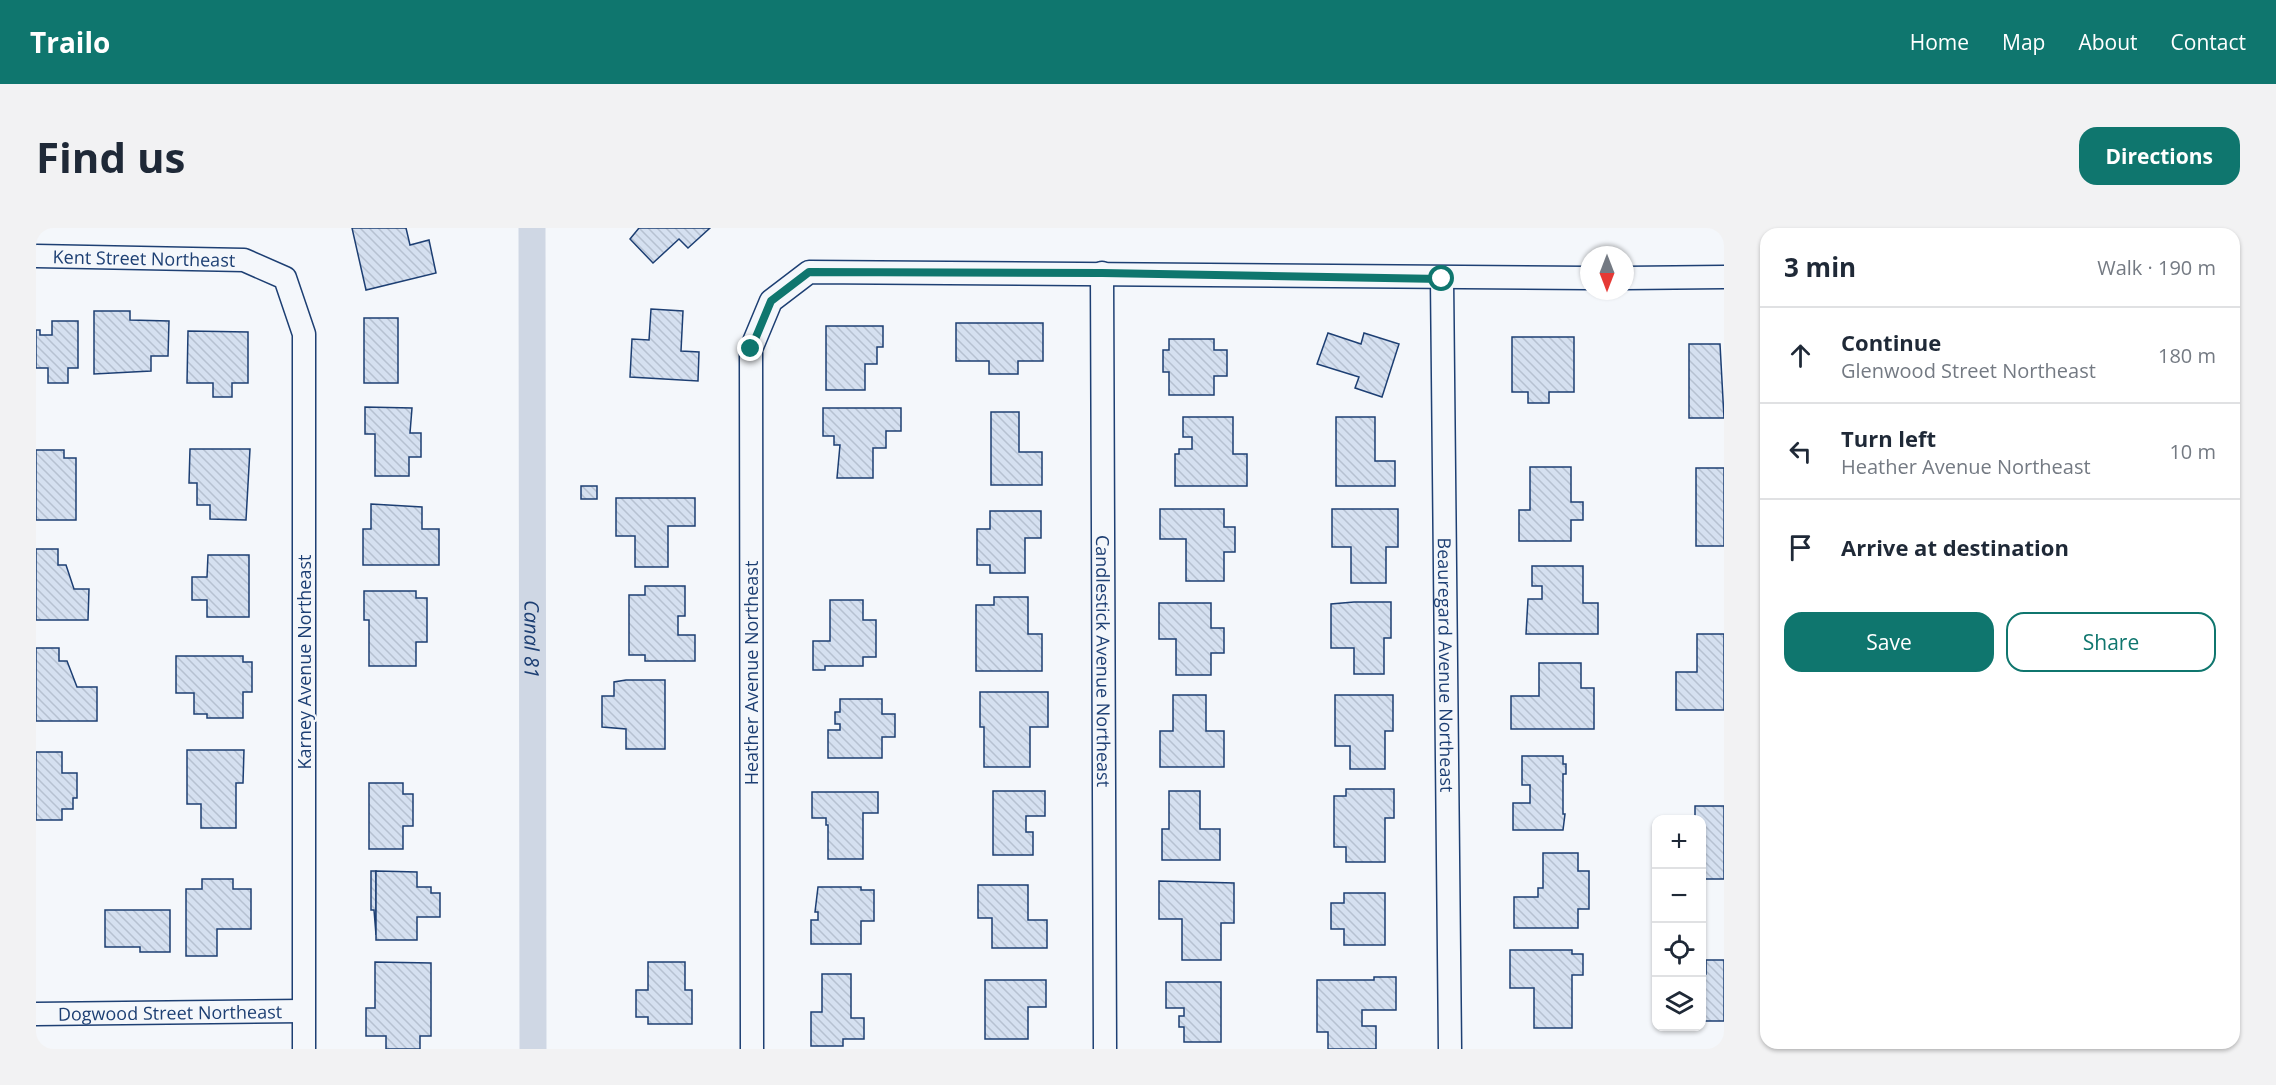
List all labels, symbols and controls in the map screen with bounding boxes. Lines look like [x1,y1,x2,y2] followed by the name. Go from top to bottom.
[30,23,110,61] text: Trailo
[1910,28,1969,56] text: Home
[2002,28,2045,56] text: Map
[2078,28,2138,56] text: About
[2171,28,2246,56] text: Contact
[2079,127,2240,185] button: Directions
[36,128,185,185] text: Find us
[52,244,236,272] street label: Kent Street Northeast
[1580,246,1634,300] north arrow
[1784,249,1856,285] text: 3 min
[2097,254,2216,281] text: Walk · 190 m
[1428,265,1454,291] route start
[1841,327,1941,357] text: Continue
[737,335,763,361] route end
[1784,339,1817,372] icon: ahead
[2158,342,2216,369] text: 180 m
[1841,357,2096,384] text: Glenwood Street Northeast
[1841,423,1936,453] text: Turn left
[1784,435,1817,468] icon: left
[2169,438,2216,465] text: 10 m
[1841,453,2091,480] text: Heather Avenue Northeast
[1784,531,1817,564] icon: arrive
[1841,532,2069,562] text: Arrive at destination
[1091,535,1116,787] street label: Candlestick Avenue Northeast
[1433,537,1459,793] street label: Beauregard Avenue Northeast
[292,555,316,769] street label: Karney Avenue Northeast
[739,561,763,785] street label: Heather Avenue Northeast
[519,600,546,678] water label: Canal 81
[1784,612,1994,672] button: Save
[2006,612,2216,672] button: Share
[1652,815,1706,1031] map controls
[1652,815,1706,869] button: +
[1652,869,1706,923] button: −
[1652,923,1706,977] button: locate
[1652,977,1706,1031] button: layers
[58,999,282,1026] street label: Dogwood Street Northeast

